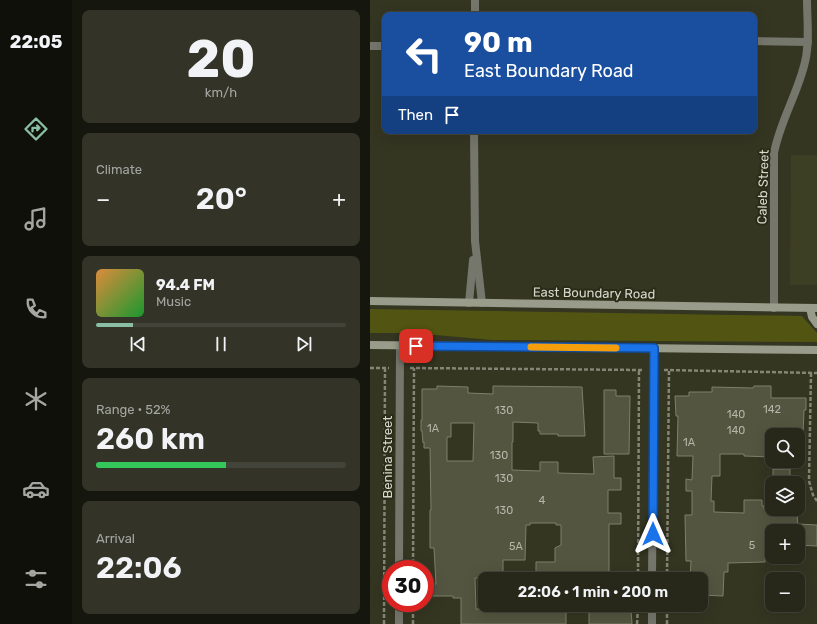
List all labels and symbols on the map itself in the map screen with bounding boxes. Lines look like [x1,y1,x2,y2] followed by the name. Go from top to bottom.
[754,149,772,225] street label: Caleb Street
[533,284,655,302] street label: East Boundary Road
[399,329,433,363] pin
[763,403,781,416] house number: 142
[495,404,513,417] house number: 130
[727,408,745,421] house number: 140
[380,416,395,498] street label: Benina Street
[427,422,440,435] house number: 1A
[727,424,745,437] house number: 140
[683,436,696,449] house number: 1A
[490,449,508,462] house number: 130
[495,472,513,485] house number: 130
[539,494,546,507] house number: 4
[495,504,513,517] house number: 130
[632,513,674,555] position arrow
[749,539,756,552] house number: 5
[509,540,524,553] house number: 5A
[382,560,434,612] speed limit sign: 30

